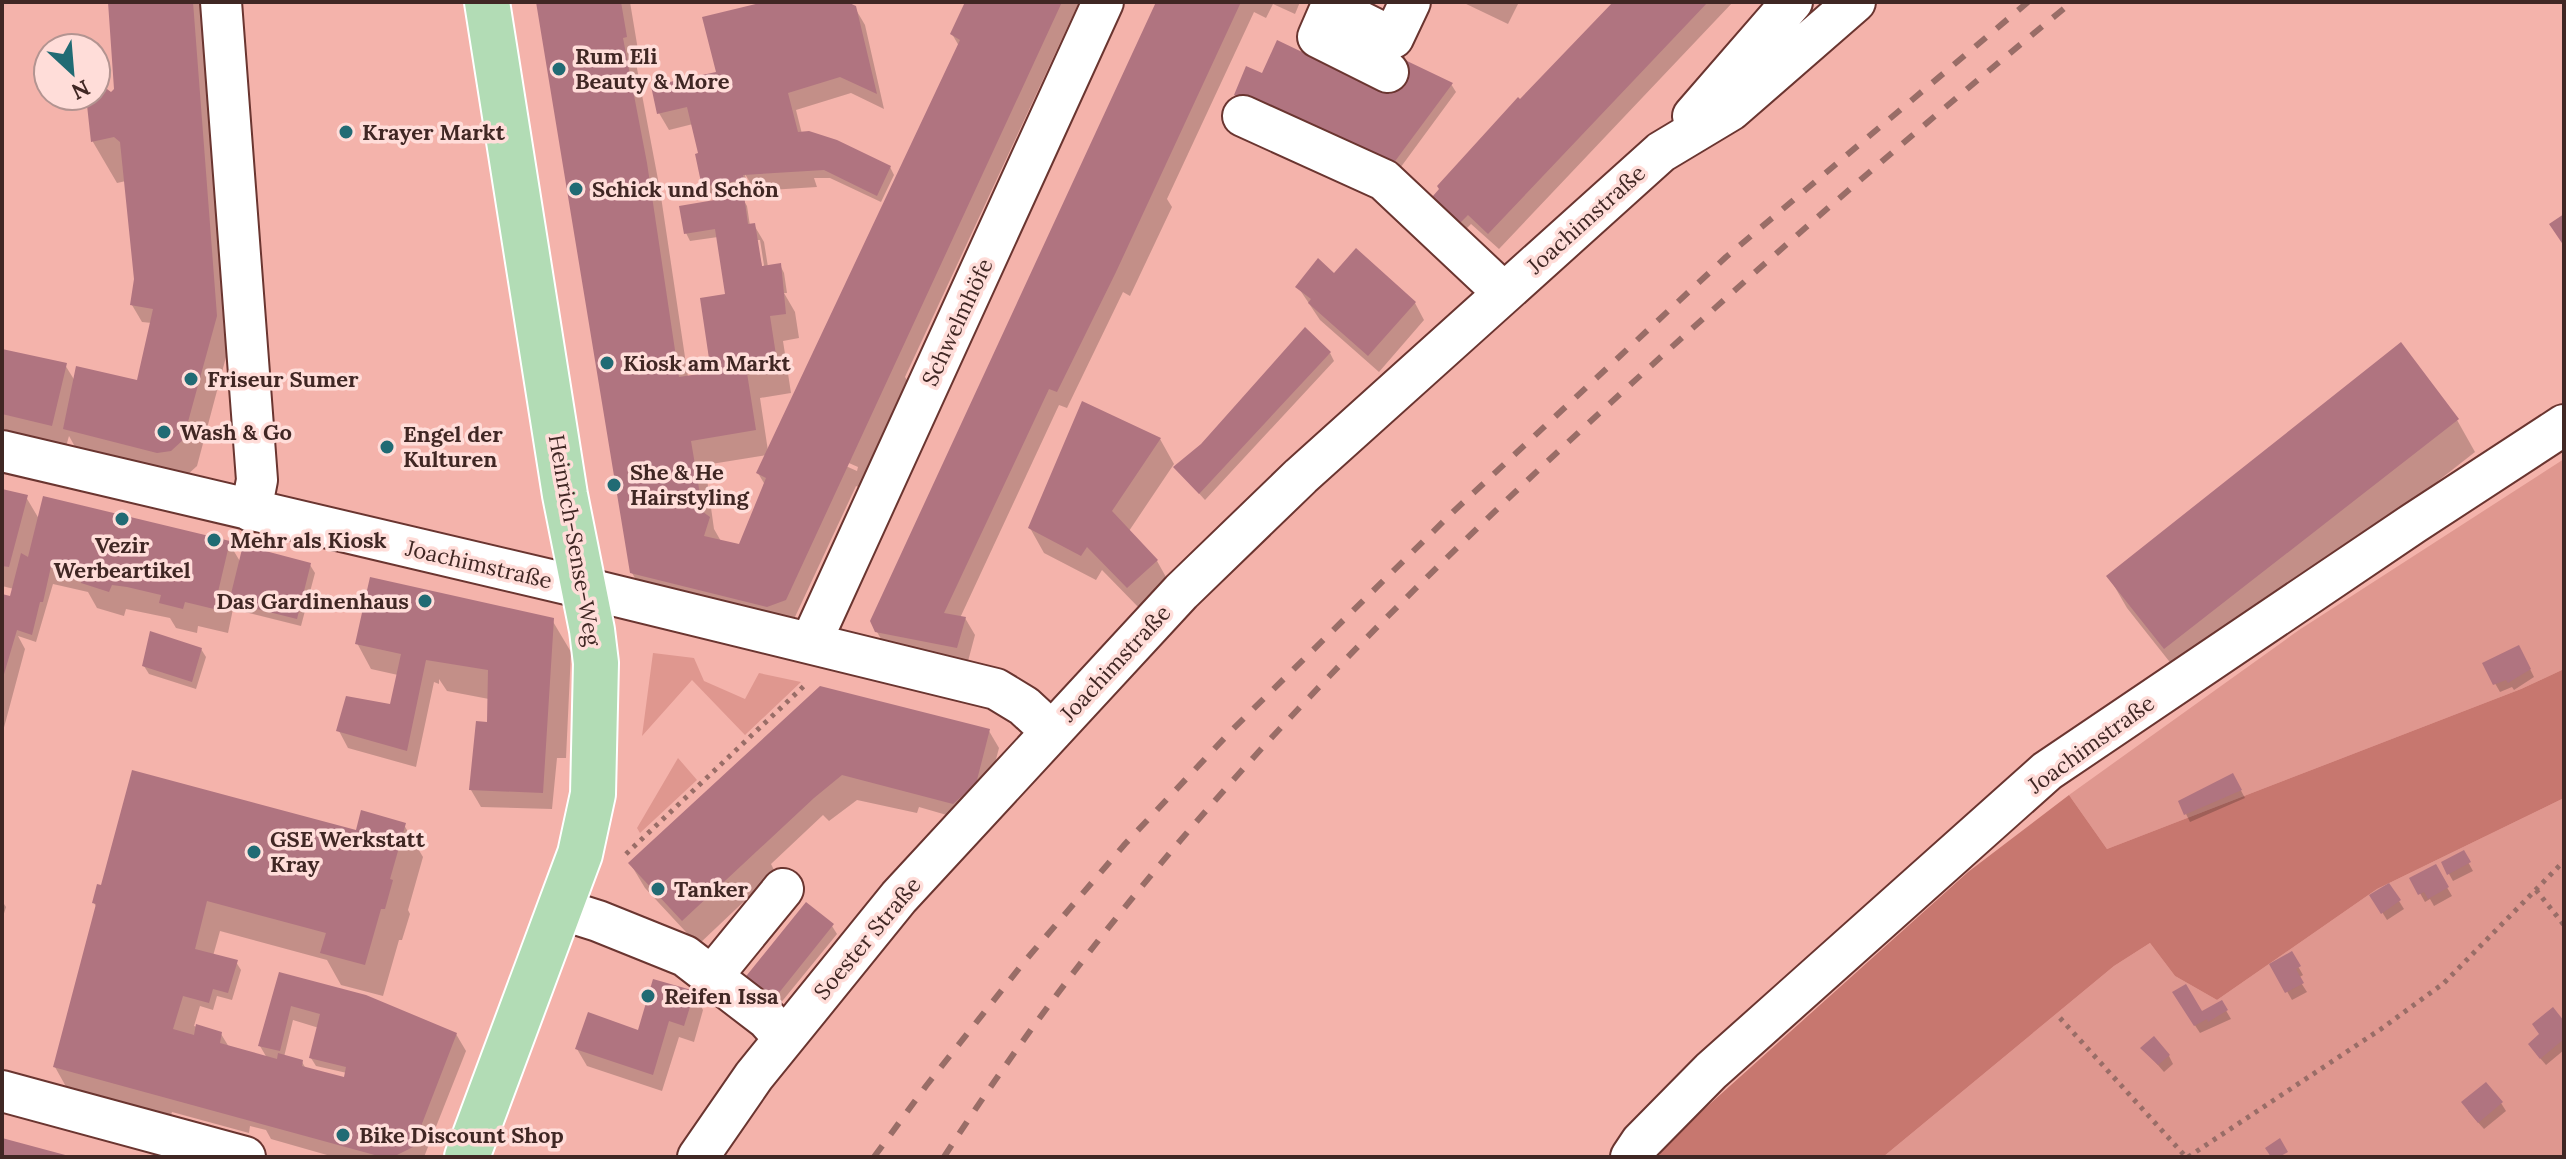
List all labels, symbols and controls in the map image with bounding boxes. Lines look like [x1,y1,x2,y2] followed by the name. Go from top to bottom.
[32,32,112,112] north arrow
[575,42,730,95] place label: Rum Eli Beauty & More
[550,60,568,78] marker: Rum Eli Beauty & More
[67,74,95,106] text: N
[362,118,506,146] place label: Krayer Markt
[337,123,355,141] marker: Krayer Markt
[1520,159,1651,280] street label: Joachimstraße
[592,175,779,203] place label: Schick und Schön
[567,180,585,198] marker: Schick und Schön
[915,254,999,390] street label: Schwelmhöfe
[623,349,792,377] place label: Kiosk am Markt
[598,354,616,372] marker: Kiosk am Markt
[207,365,359,393] place label: Friseur Sumer
[182,370,200,388] marker: Friseur Sumer
[180,418,292,446] place label: Wash & Go
[403,420,503,473] place label: Engel der Kulturen
[155,423,173,441] marker: Wash & Go
[543,432,608,649] street label: Heinrich-Sense-Weg
[378,438,396,456] marker: Engel der Kulturen
[630,458,749,511] place label: She & He Hairstyling
[605,476,623,494] marker: She & He Hairstyling
[113,510,131,528] marker: Vezir Werbeartikel
[230,526,387,554] place label: Mehr als Kiosk
[53,531,191,584] place label: Vezir Werbeartikel
[205,531,223,549] marker: Mehr als Kiosk
[402,533,555,594] street label: Joachimstraße
[216,587,409,615] place label: Das Gardinenhaus
[416,592,434,610] marker: Das Gardinenhaus
[1053,599,1176,728] street label: Joachimstraße
[2022,689,2160,800] street label: Joachimstraße
[270,825,426,878] place label: GSE Werkstatt Kray
[245,843,263,861] marker: GSE Werkstatt Kray
[808,871,927,1005] street label: Soester Straße
[674,875,749,903] place label: Tanker
[649,880,667,898] marker: Tanker
[664,982,779,1010] place label: Reifen Issa
[639,987,657,1005] marker: Reifen Issa
[359,1121,564,1149] place label: Bike Discount Shop
[334,1126,352,1144] marker: Bike Discount Shop

